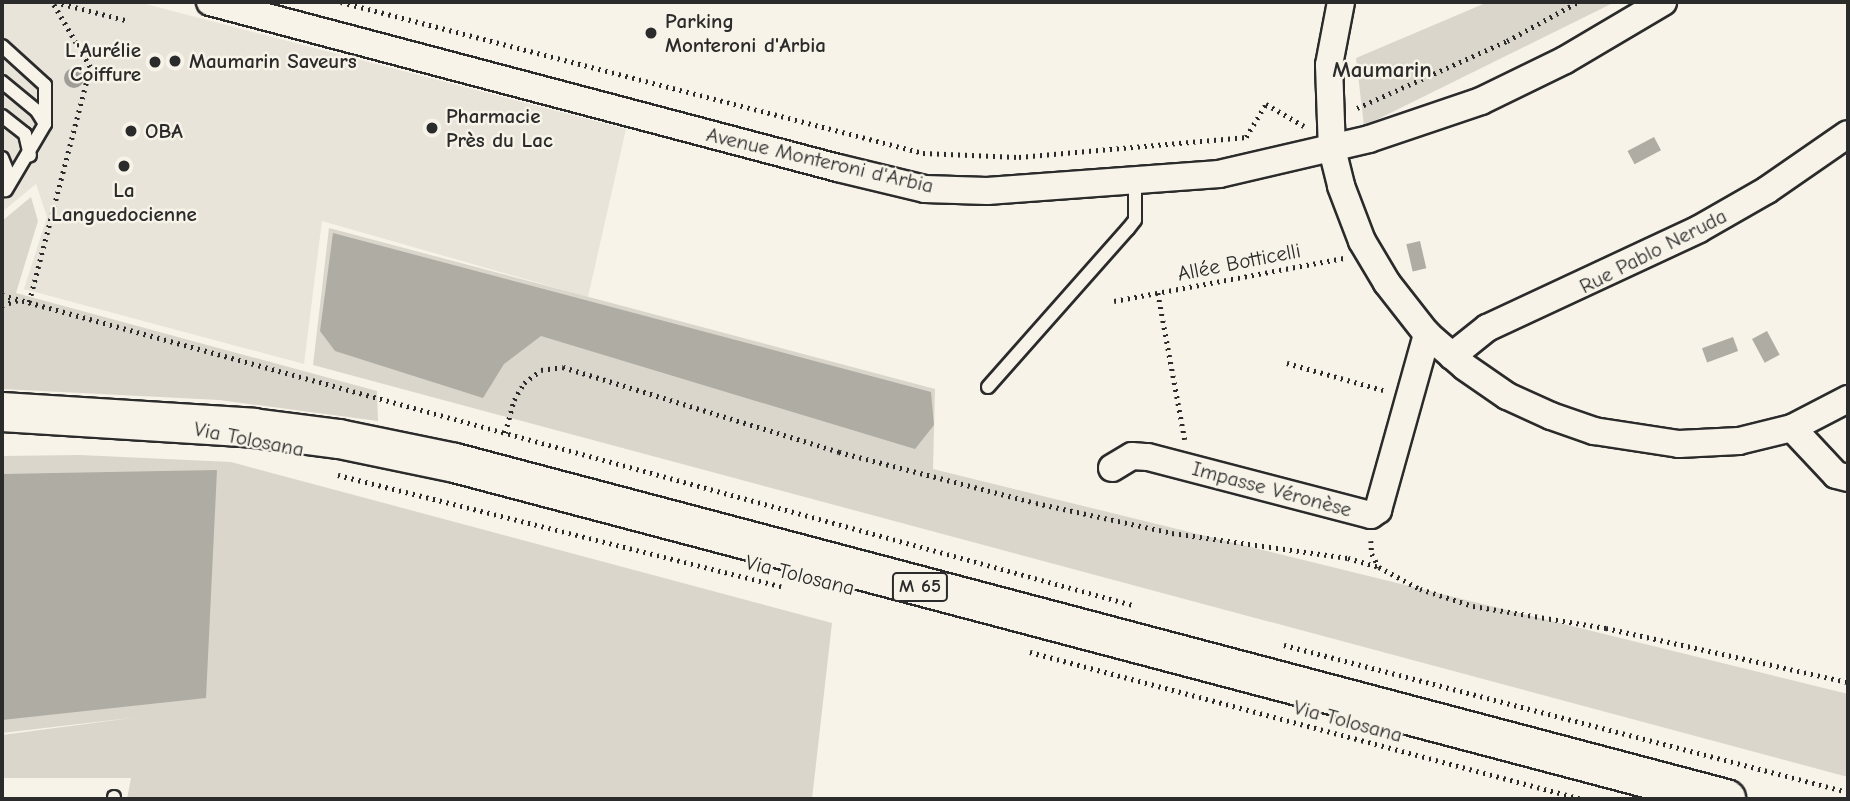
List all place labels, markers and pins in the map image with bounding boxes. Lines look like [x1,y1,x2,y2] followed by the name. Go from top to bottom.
[665,8,826,58] place label: Parking Monteroni d'Arbia
[643,25,659,41] marker: Parking Monteroni d'Arbia
[65,37,141,87] place label: L'Aurélie Coiffure
[189,48,357,74] place label: Maumarin Saveurs
[167,53,183,69] marker: Maumarin Saveurs
[147,54,163,70] marker: L'Aurélie Coiffure
[446,103,553,153] place label: Pharmacie Près du Lac
[145,118,183,144] place label: OBA
[424,120,440,136] marker: Pharmacie Près du Lac
[123,123,139,139] marker: OBA
[116,158,132,174] marker: La Languedocienne
[51,177,197,227] place label: La Languedocienne

